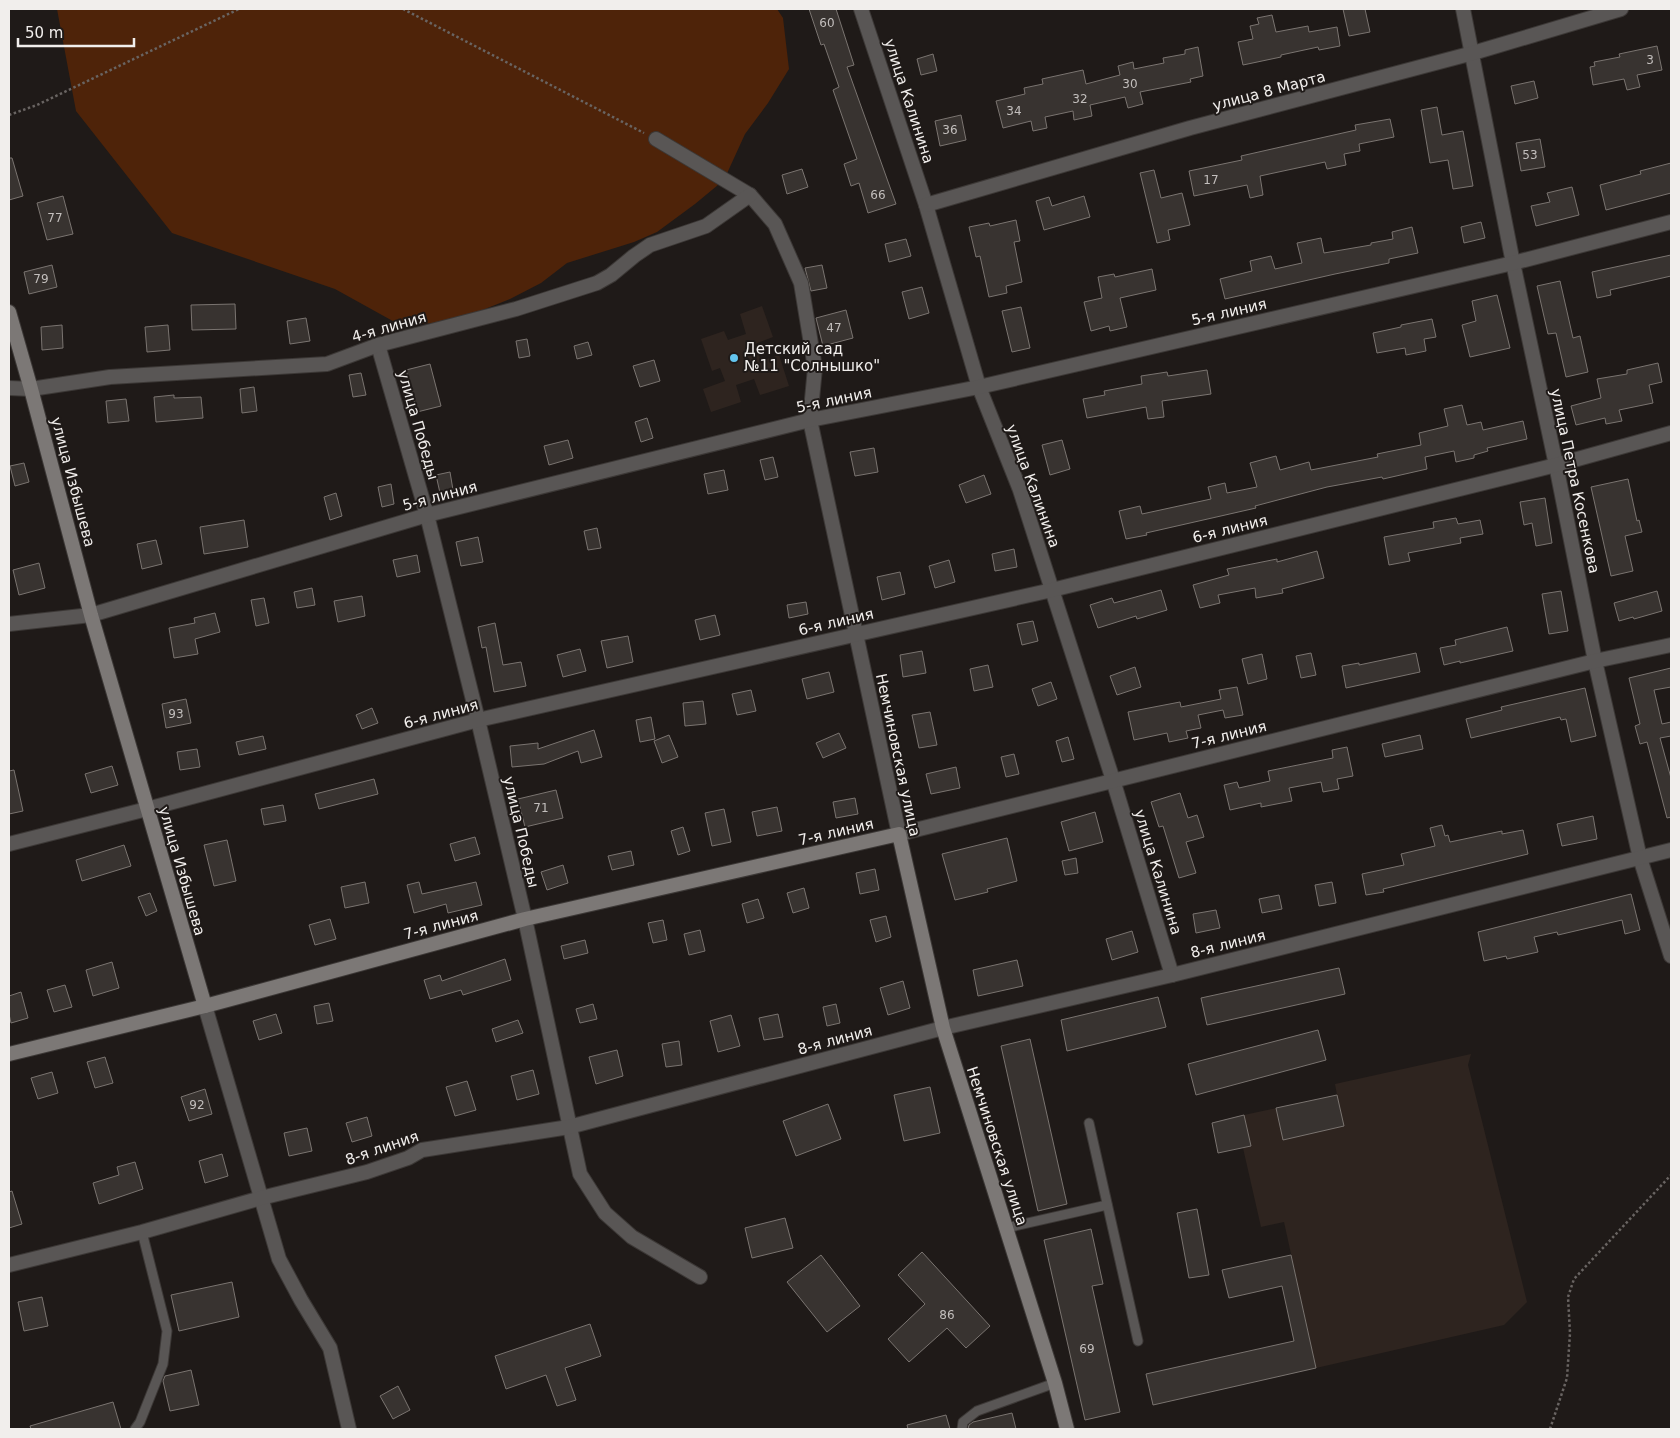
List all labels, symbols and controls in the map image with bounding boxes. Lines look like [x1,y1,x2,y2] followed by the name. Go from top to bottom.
[18,15,134,47] scale bar
[819,16,835,30] house number: 60
[25,24,63,42] text: 50 m
[880,36,938,166] street label: улица Калинина
[1646,53,1654,67] house number: 3
[1211,67,1327,115] street label: улица 8 Марта
[1122,77,1138,91] house number: 30
[1072,92,1088,106] house number: 32
[1006,104,1022,118] house number: 34
[942,123,958,137] house number: 36
[1522,148,1538,162] house number: 53
[1203,173,1219,187] house number: 17
[870,188,886,202] house number: 66
[47,211,63,225] house number: 77
[33,272,49,286] house number: 79
[1190,295,1268,329] street label: 5-я линия
[350,308,428,346] street label: 4-я линия
[826,321,842,335] house number: 47
[744,340,880,375] place label: Детский сад №11 "Солнышко"
[728,352,740,364] marker: Детский сад №11 "Солнышко"
[394,368,442,482] street label: улица Победы
[795,383,873,417] street label: 5-я линия
[1547,387,1603,575] street label: улица Петра Косенкова
[47,415,99,549] street label: улица Избышева
[1002,422,1064,550] street label: улица Калинина
[401,477,479,515] street label: 5-я линия
[1191,511,1269,547] street label: 6-я линия
[797,605,875,639] street label: 6-я линия
[872,672,924,838] street label: Немчиновская улица
[402,695,480,733] street label: 6-я линия
[168,707,184,721] house number: 93
[1190,717,1268,753] street label: 7-я линия
[499,775,543,889] street label: улица Победы
[533,801,549,815] house number: 71
[155,804,209,938] street label: улица Избышева
[1130,807,1186,937] street label: улица Калинина
[797,815,875,849] street label: 7-я линия
[402,906,480,944] street label: 7-я линия
[1189,926,1267,962] street label: 8-я линия
[796,1021,874,1059] street label: 8-я линия
[963,1064,1031,1228] street label: Немчиновская улица
[189,1098,205,1112] house number: 92
[343,1127,421,1169] street label: 8-я линия
[939,1308,955,1322] house number: 86
[1079,1342,1095,1356] house number: 69

